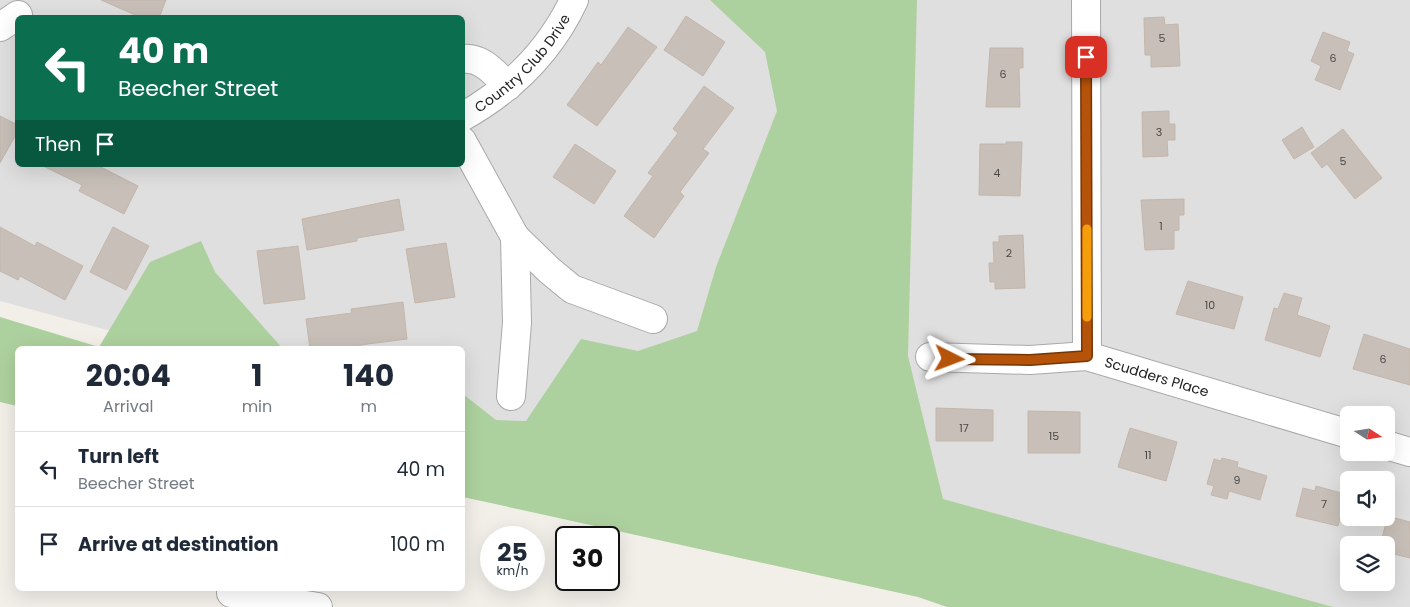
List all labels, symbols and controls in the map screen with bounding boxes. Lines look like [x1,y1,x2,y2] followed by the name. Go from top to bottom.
[471,10,575,117] street label: Country Club Drive
[118,26,209,75] text: 40 m
[1159,30,1166,46] house number: 5
[35,35,100,100] icon: left
[1065,36,1107,78] pin
[1072,43,1100,71] icon: arrive
[1330,50,1337,66] house number: 6
[1000,66,1007,82] house number: 6
[118,73,278,104] text: Beecher Street
[1156,124,1162,140] house number: 3
[91,130,119,158] icon: arrive
[35,131,81,158] text: Then
[1340,153,1347,169] house number: 5
[994,165,1001,181] house number: 4
[1159,218,1163,234] house number: 1
[1006,245,1012,261] house number: 2
[1205,297,1215,313] house number: 10
[923,332,975,384] position arrow
[1380,351,1387,367] house number: 6
[1102,352,1212,402] street label: Scudders Place
[86,354,171,397] text: 20:04
[251,354,263,397] text: 1
[343,354,394,397] text: 140
[103,395,154,418] text: Arrival
[242,395,272,418] text: min
[360,395,377,418] text: m
[1340,406,1395,461] north arrow
[1340,406,1395,591] map controls
[959,420,969,436] house number: 17
[1049,428,1059,444] house number: 15
[78,443,159,470] text: Turn left
[1144,447,1152,463] house number: 11
[35,455,63,483] icon: left
[396,456,445,483] text: 40 m
[1340,471,1395,526] button: sound
[78,472,195,495] text: Beecher Street
[1234,472,1241,488] house number: 9
[1321,496,1327,512] house number: 7
[555,526,620,591] speed limit sign: 30
[35,530,63,558] icon: arrive
[78,531,279,558] text: Arrive at destination
[390,531,445,558] text: 100 m
[497,535,528,570] text: 25
[1340,536,1395,591] button: layers
[497,562,528,579] text: km/h

